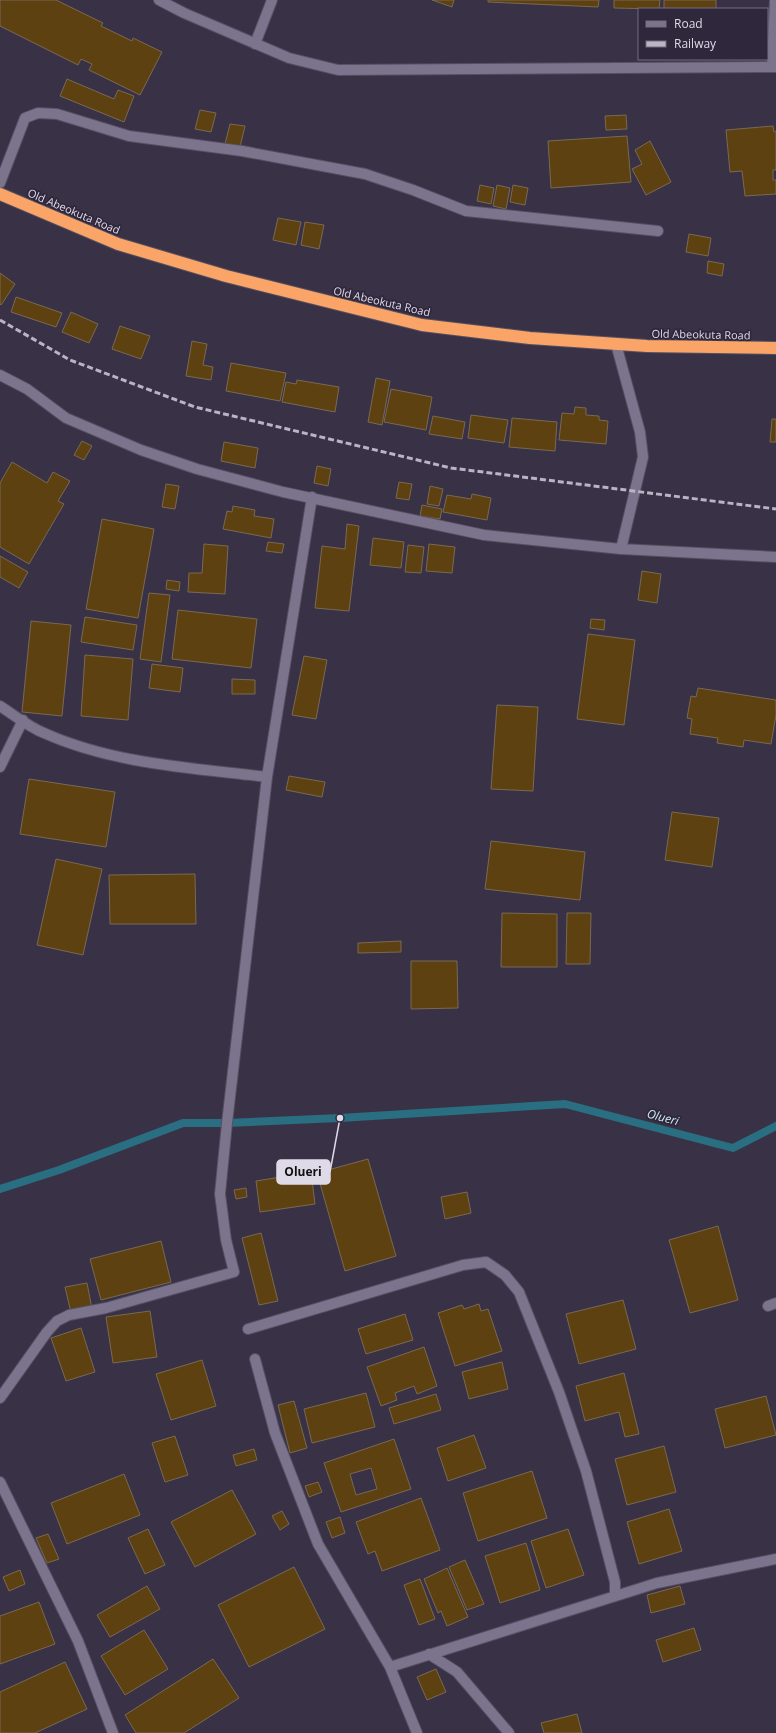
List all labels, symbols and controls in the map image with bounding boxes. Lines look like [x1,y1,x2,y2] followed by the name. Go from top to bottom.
[638,8,768,60] legend
[674,15,703,32] text: Road
[674,35,717,52] text: Railway
[25,185,123,237] street label: Old Abeokuta Road
[332,283,432,319] street label: Old Abeokuta Road
[651,326,751,342] street label: Old Abeokuta Road
[645,1105,682,1130] water label: Olueri
[277,1160,330,1184] callout: Olueri
[284,1163,322,1180] text: Olueri

